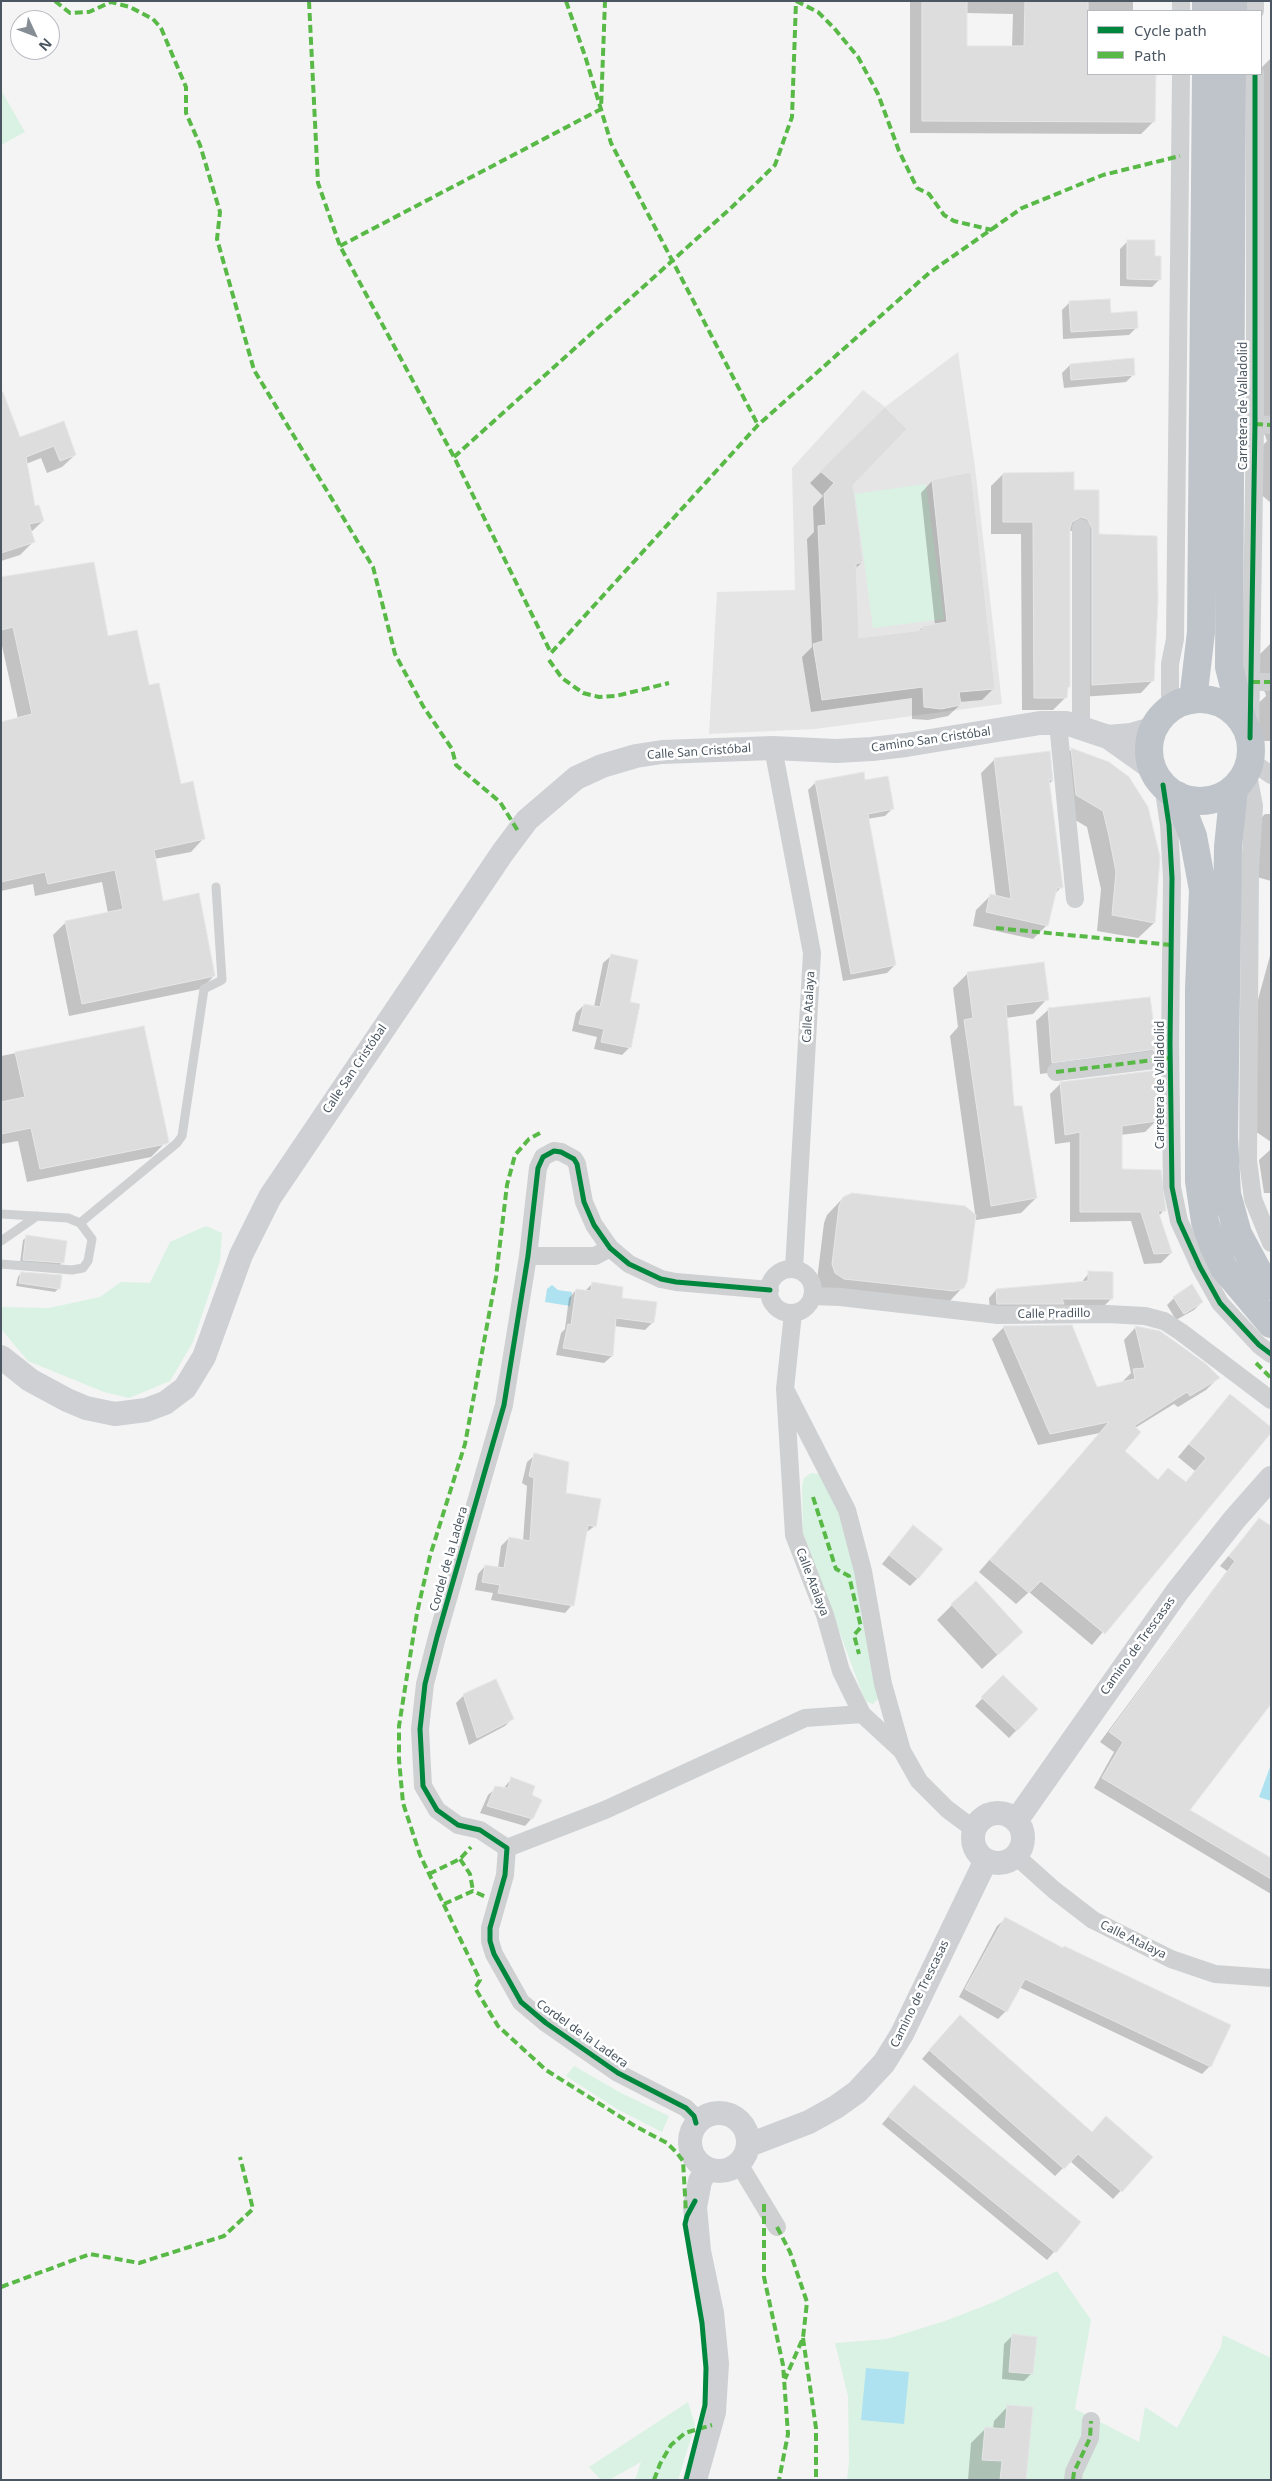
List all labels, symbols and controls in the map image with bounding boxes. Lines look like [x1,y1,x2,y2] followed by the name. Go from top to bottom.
[10,10,60,60] north arrow
[1087,10,1262,75] legend
[1134,20,1207,40] text: Cycle path
[35,34,56,56] text: N
[1134,45,1166,65] text: Path
[1237,342,1251,470] street label: Carretera de Valladolid
[870,724,992,756] street label: Camino San Cristóbal
[646,741,752,763] street label: Calle San Cristóbal
[800,971,818,1043] street label: Calle Atalaya
[1154,1021,1168,1149] street label: Carretera de Valladolid
[320,1022,390,1116] street label: Calle San Cristóbal
[1017,1306,1091,1322] street label: Calle Pradillo
[427,1505,471,1613] street label: Cordel de la Ladera
[792,1546,832,1618] street label: Calle Atalaya
[1098,1594,1178,1698] street label: Camino de Trescasas
[1098,1918,1168,1962] street label: Calle Atalaya
[888,1938,952,2050] street label: Camino de Trescasas
[533,1997,631,2071] street label: Cordel de la Ladera

